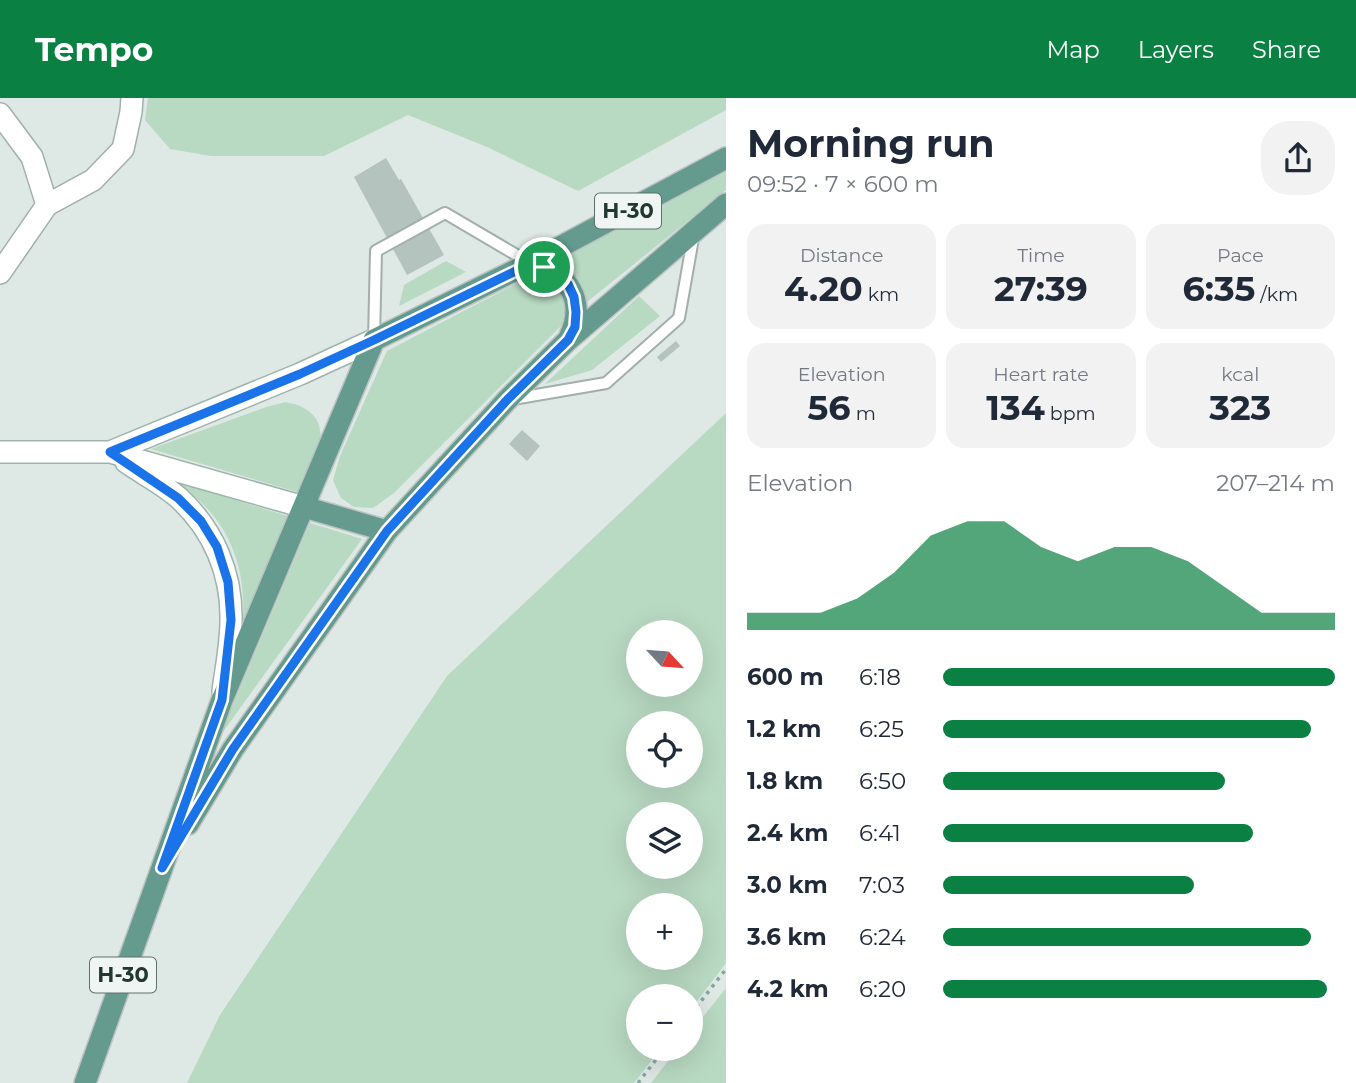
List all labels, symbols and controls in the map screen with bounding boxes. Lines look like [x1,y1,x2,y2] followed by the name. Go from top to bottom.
[35,29,153,69] text: Tempo
[1046,35,1100,64] text: Map
[1138,35,1214,64] text: Layers
[1252,35,1321,64] text: Share
[747,120,995,167] text: Morning run
[1261,121,1335,195] button: share
[747,170,939,198] text: 09:52 · 7 × 600 m
[595,194,661,228] road number: Н-30
[514,237,574,297] pin
[800,244,883,267] text: Distance
[1017,244,1065,267] text: Time
[1217,244,1264,267] text: Pace
[525,248,563,286] icon: arrive
[784,267,863,310] text: 4.20
[994,267,1088,310] text: 27:39
[1183,267,1255,310] text: 6:35
[863,283,899,306] text: km
[1255,283,1298,306] text: /km
[798,363,886,386] text: Elevation
[993,363,1089,386] text: Heart rate
[1221,363,1259,386] text: kcal
[808,386,851,429] text: 56
[986,386,1045,429] text: 134
[1209,386,1271,429] text: 323
[851,402,876,425] text: m
[1045,402,1096,425] text: bpm
[747,469,853,497] text: Elevation
[1216,469,1335,497] text: 207–214 m
[626,620,704,696] north arrow
[626,620,703,1061] map controls
[747,663,824,691] text: 600 m
[859,663,901,691] text: 6:18
[626,711,703,788] button: locate
[747,715,821,743] text: 1.2 km
[859,715,904,743] text: 6:25
[747,767,823,795] text: 1.8 km
[859,767,906,795] text: 6:50
[626,802,703,879] button: layers
[747,819,828,847] text: 2.4 km
[859,819,901,847] text: 6:41
[747,871,828,899] text: 3.0 km
[859,871,905,899] text: 7:03
[626,893,703,970] button: +
[747,923,827,951] text: 3.6 km
[859,923,906,951] text: 6:24
[90,958,156,992] road number: Н-30
[747,975,829,1003] text: 4.2 km
[859,975,906,1003] text: 6:20
[626,984,703,1061] button: −

